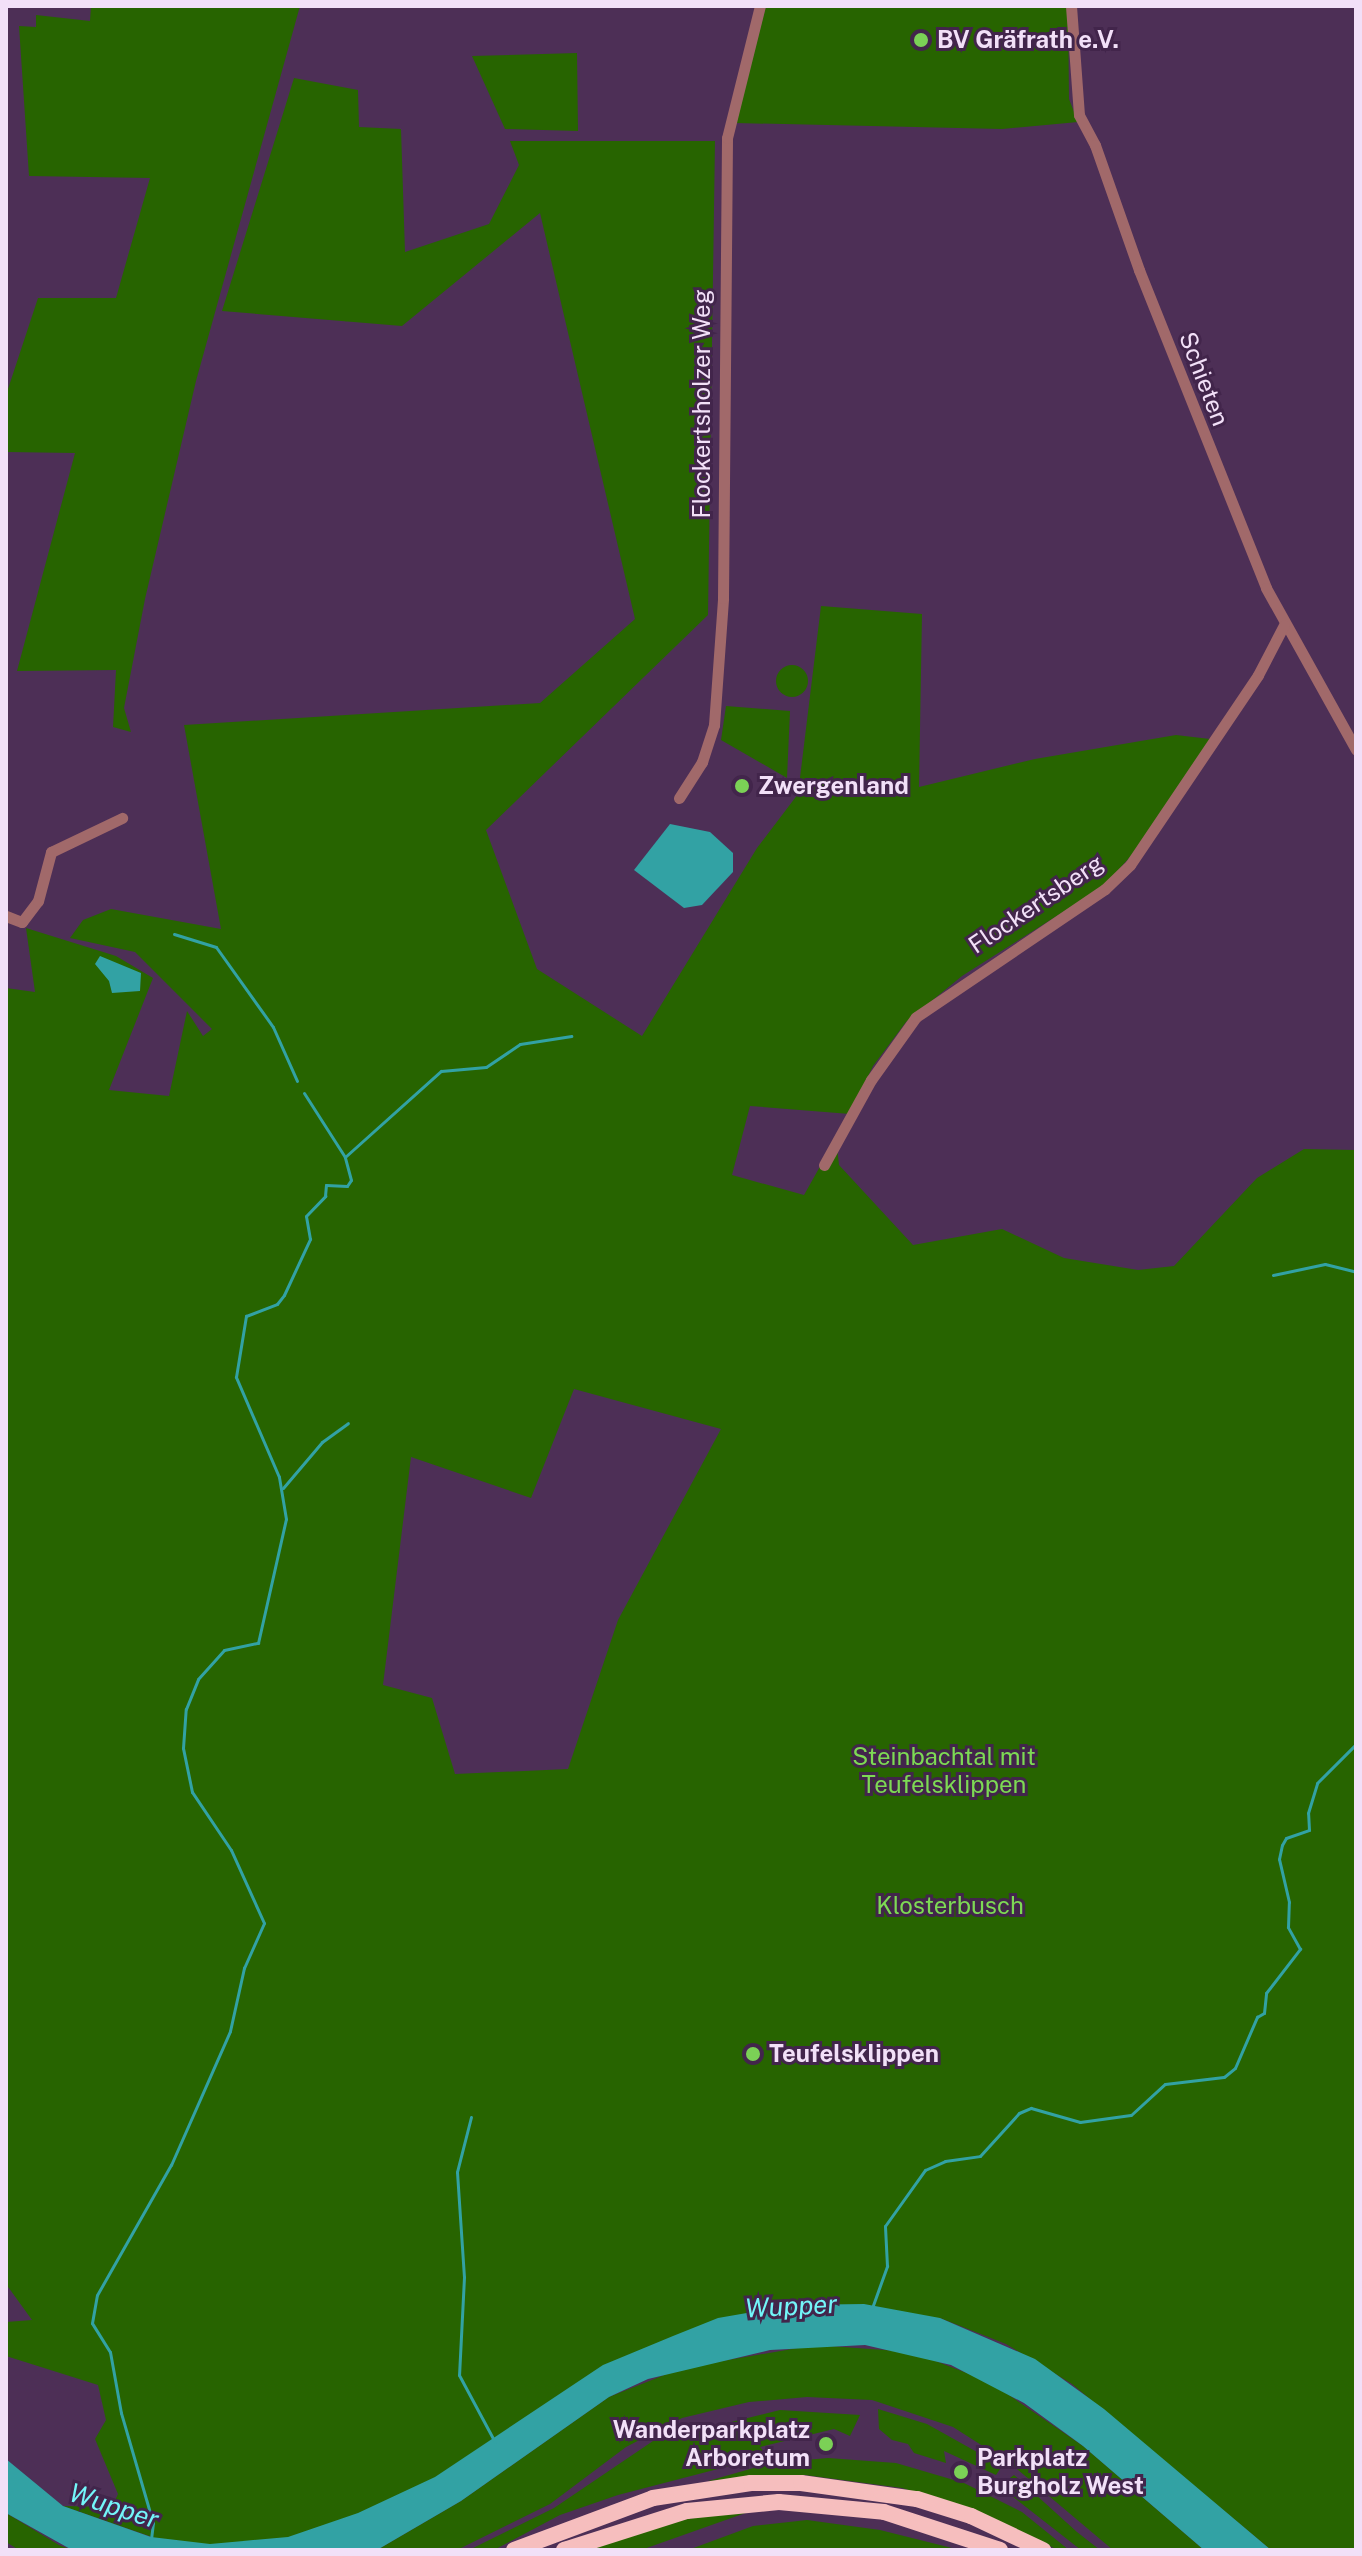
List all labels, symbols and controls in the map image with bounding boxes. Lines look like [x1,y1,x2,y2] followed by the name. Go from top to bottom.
[937,26,1119,54] place label: BV Gräfrath e.V.
[912,31,930,49] marker: BV Gräfrath e.V.
[688,289,716,519] street label: Flockertsholzer Weg
[1173,328,1235,430] street label: Schieten
[758,772,909,800] place label: Zwergenland
[733,777,751,795] marker: Zwergenland
[963,848,1109,960] street label: Flockertsberg
[852,1743,1036,1799] park label: Steinbachtal mit Teufelsklippen
[876,1892,1024,1920] park label: Klosterbusch
[769,2040,939,2068] place label: Teufelsklippen
[744,2045,762,2063] marker: Teufelsklippen
[744,2288,838,2324] water label: Wupper
[613,2416,810,2472] place label: Wanderparkplatz Arboretum
[817,2435,835,2453] marker: Wanderparkplatz Arboretum
[977,2444,1144,2500] place label: Parkplatz Burgholz West
[952,2463,970,2481] marker: Parkplatz Burgholz West
[65,2477,163,2535] water label: Wupper

